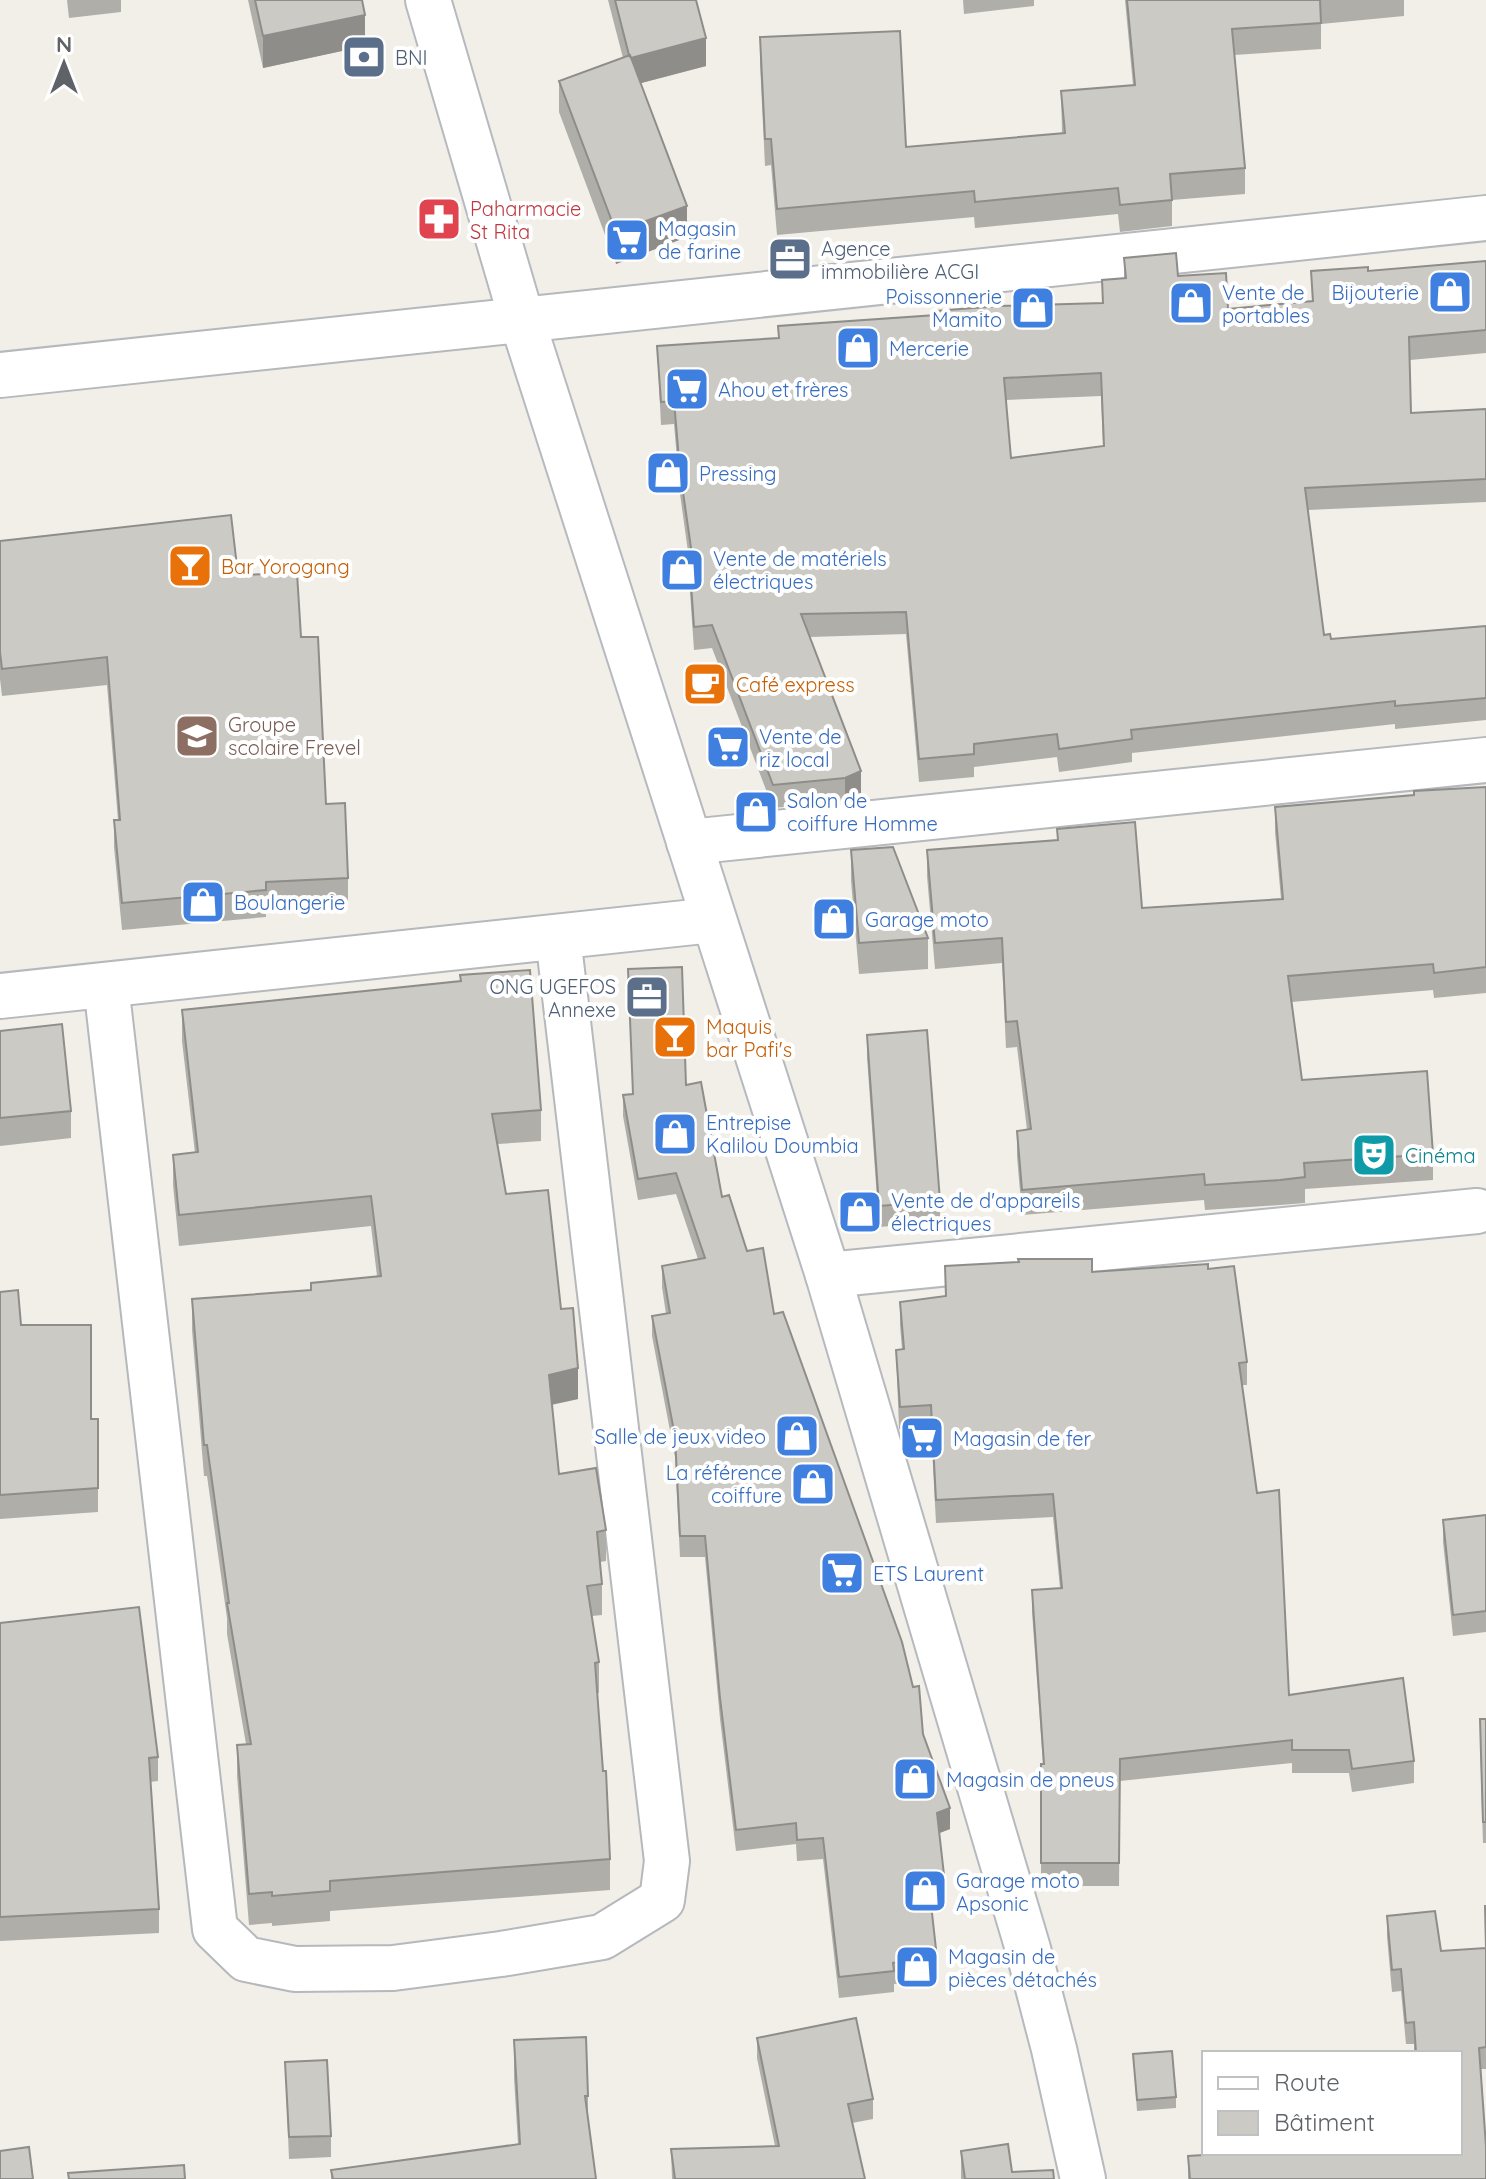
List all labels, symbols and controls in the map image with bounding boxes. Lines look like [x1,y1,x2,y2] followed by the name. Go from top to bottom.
[24,24,104,104] north arrow
[56,30,72,58] text: N
[340,33,388,81] bank icon: BNI
[395,45,428,70] place label: BNI
[415,195,463,243] pharmacy icon: Paharmacie St Rita
[470,196,581,244] place label: Paharmacie St Rita
[603,216,651,264] supermarket icon: Magasin de farine
[658,216,741,264] place label: Magasin de farine
[766,235,814,283] office icon: Agence immobilière ACGI
[821,236,979,284] place label: Agence immobilière ACGI
[1426,268,1474,316] shop icon: Bijouterie
[1167,279,1215,327] shop icon: Vente de portables
[1222,280,1310,328] place label: Vente de portables
[1332,280,1419,305] place label: Bijouterie
[885,284,1002,332] place label: Poissonnerie Mamito
[1009,284,1057,332] shop icon: Poissonnerie Mamito
[834,324,882,372] shop icon: Mercerie
[889,336,969,361] place label: Mercerie
[663,365,711,413] supermarket icon: Ahou et frères
[718,377,848,402] place label: Ahou et frères
[644,449,692,497] shop icon: Pressing
[699,461,777,486] place label: Pressing
[166,542,214,590] bar icon: Bar Yorogang
[658,546,706,594] shop icon: Vente de matériels électriques
[713,546,887,594] place label: Vente de matériels électriques
[221,554,350,579] place label: Bar Yorogang
[681,660,729,708] cafe icon: Café express
[736,672,855,697] place label: Café express
[173,712,221,760] school or university icon: Groupe scolaire Frevel
[228,712,361,760] place label: Groupe scolaire Frevel
[704,723,752,771] supermarket icon: Vente de riz local
[759,724,842,772] place label: Vente de riz local
[732,788,780,836] shop icon: Salon de coiffure Homme
[787,788,938,836] place label: Salon de coiffure Homme
[179,878,227,926] shop icon: Boulangerie
[234,890,345,915] place label: Boulangerie
[810,895,858,943] shop icon: Garage moto
[865,907,989,932] place label: Garage moto
[623,973,671,1021] office icon: ONG UGEFOS Annexe
[490,974,616,1022] place label: ONG UGEFOS Annexe
[651,1013,699,1061] bar icon: Maquis bar Pafi's
[706,1014,792,1062] place label: Maquis bar Pafi's
[651,1110,699,1158] shop icon: Entrepise Kalilou Doumbia
[706,1110,859,1158] place label: Entrepise Kalilou Doumbia
[1350,1131,1398,1179] theatre icon: Cinéma
[1405,1143,1476,1168] place label: Cinéma
[836,1188,884,1236] shop icon: Vente de d'appareils électriques
[891,1188,1080,1236] place label: Vente de d'appareils électriques
[773,1412,821,1460] shop icon: Salle de jeux video
[898,1414,946,1462] supermarket icon: Magasin de fer
[594,1424,766,1449] place label: Salle de jeux video
[953,1426,1091,1451] place label: Magasin de fer
[666,1460,782,1508] place label: La référence coiffure
[789,1460,837,1508] shop icon: La référence coiffure
[818,1549,866,1597] supermarket icon: ETS Laurent
[873,1561,984,1586] place label: ETS Laurent
[891,1755,939,1803] shop icon: Magasin de pneus
[946,1767,1114,1792] place label: Magasin de pneus
[901,1867,949,1915] shop icon: Garage moto Apsonic
[956,1868,1080,1916] place label: Garage moto Apsonic
[893,1943,941,1991] shop icon: Magasin de pièces détachés
[948,1944,1097,1992] place label: Magasin de pièces détachés
[1202,2051,1462,2155] legend
[1274,2067,1340,2097] text: Route
[1274,2107,1375,2137] text: Bâtiment

